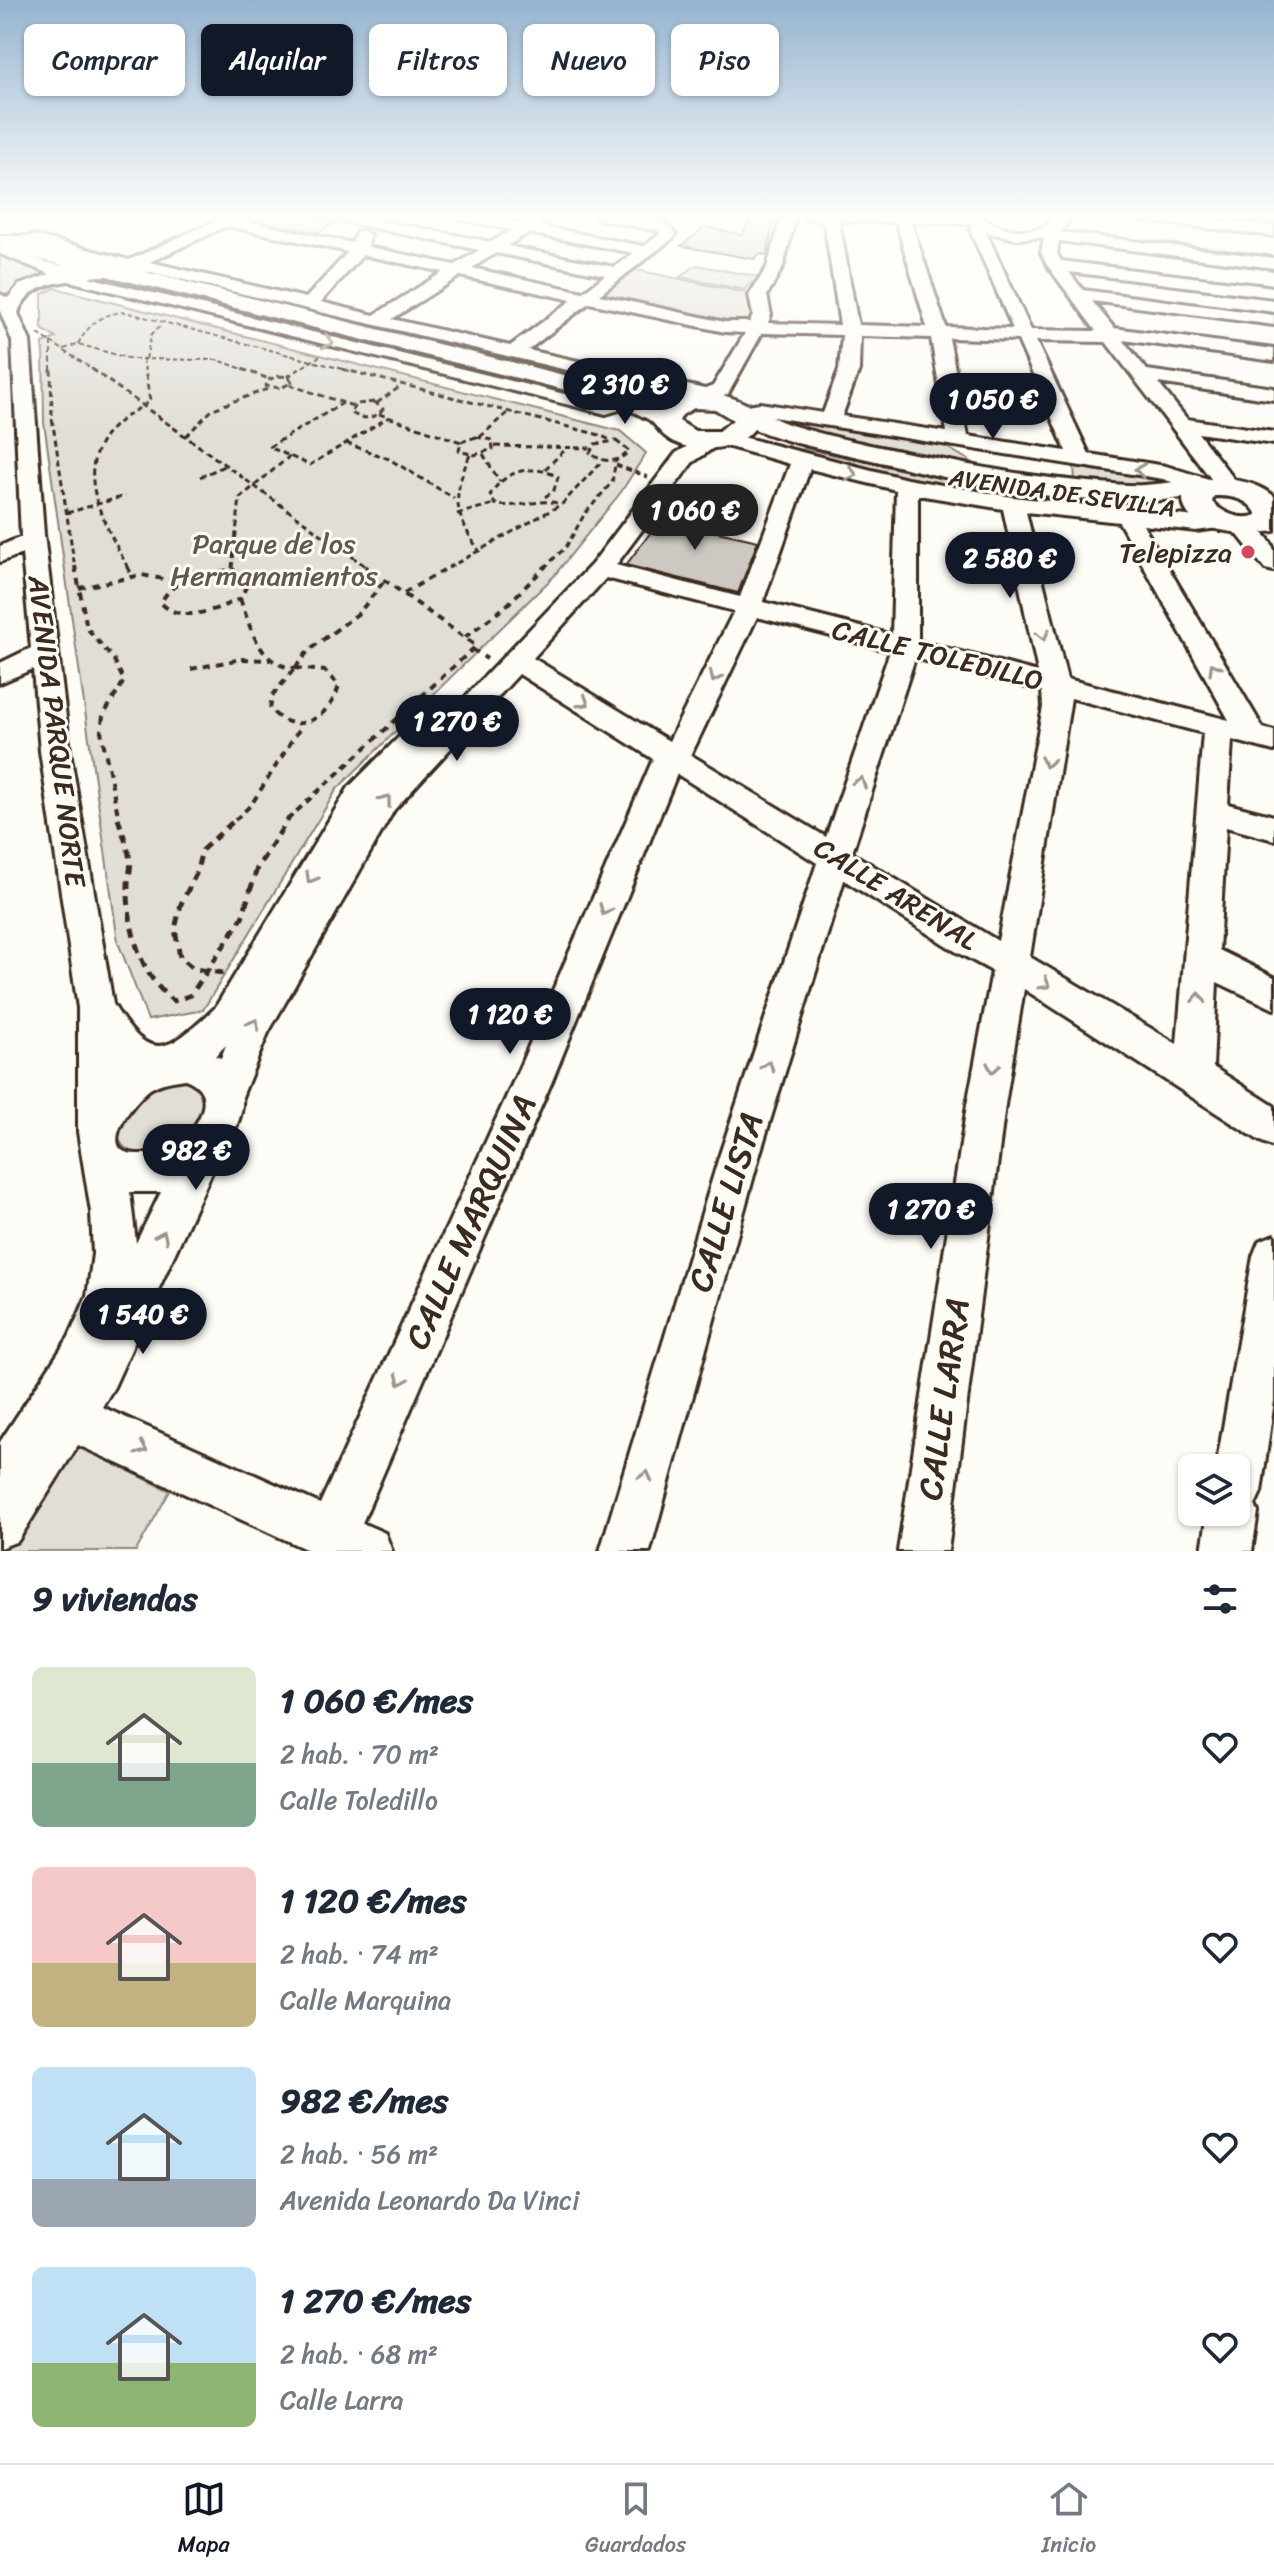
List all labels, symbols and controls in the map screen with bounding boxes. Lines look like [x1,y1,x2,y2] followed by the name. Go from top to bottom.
[24,24,185,96] chip: Comprar
[201,24,353,96] chip: Alquilar
[369,24,507,96] chip: Filtros
[523,24,655,96] chip: Nuevo
[671,24,779,96] chip: Piso
[321,332,335,349] one-way arrow
[551,358,699,426] pin: 2 310 €
[581,361,669,407] text: 2 310 €
[919,373,1067,441] pin: 1 050 €
[948,376,1038,422] text: 1 050 €
[945,456,1178,530] street label: AVENIDA DE SEVILLA
[1133,462,1146,479] one-way arrow
[845,464,858,481] one-way arrow
[621,484,769,552] pin: 1 060 €
[650,487,740,533] text: 1 060 €
[170,519,378,600] park label: Parque de los Hermanamientos
[1119,528,1232,577] place label: Telepizza
[936,532,1084,600] pin: 2 580 €
[963,535,1057,581] text: 2 580 €
[1239,543,1257,561] marker: Telepizza
[13,571,101,891] street label: AVENIDA PARQUE NORTE
[827,605,1049,705] street label: CALLE TOLEDILLO
[1034,627,1051,641] one-way arrow
[1208,662,1224,677] one-way arrow
[709,669,725,684] one-way arrow
[576,692,590,707] one-way arrow
[383,695,531,763] pin: 1 270 €
[413,698,501,744] text: 1 270 €
[1039,755,1056,769] one-way arrow
[851,776,867,790] one-way arrow
[377,794,391,809] one-way arrow
[804,824,988,964] street label: CALLE ARENAL
[305,869,321,884] one-way arrow
[598,902,614,916] one-way arrow
[1036,974,1050,989] one-way arrow
[436,988,584,1056] pin: 1 120 €
[468,991,552,1037] text: 1 120 €
[1190,991,1207,1004] one-way arrow
[244,1018,260,1033] one-way arrow
[759,1059,775,1073] one-way arrow
[985,1061,1002,1074] one-way arrow
[388,1085,554,1359] street label: CALLE MARQUINA
[670,1105,782,1299] street label: CALLE LISTA
[140,1124,252,1192] pin: 982 €
[161,1127,231,1173] text: 982 €
[857,1183,1005,1251] pin: 1 270 €
[887,1186,975,1232] text: 1 270 €
[152,1230,168,1245] one-way arrow
[69,1288,217,1356] pin: 1 540 €
[98,1291,188,1337] text: 1 540 €
[900,1294,988,1504] street label: CALLE LARRA
[394,1371,410,1386] one-way arrow
[134,1439,148,1455] one-way arrow
[1178,1454,1250,1526] map controls
[1178,1454,1250,1526] button: layers
[637,1470,653,1483] one-way arrow
[32,1569,198,1629] text: 9 viviendas
[1198,1577,1242,1621] icon: filters
[280,1671,473,1731] text: 1 060 €/mes
[96,1699,192,1795] icon: home
[1198,1725,1242,1769] icon: heart
[280,1731,439,1777] text: 2 hab. · 70 m²
[280,1777,438,1823] text: Calle Toledillo
[280,1871,467,1931] text: 1 120 €/mes
[96,1899,192,1995] icon: home
[1198,1925,1242,1969] icon: heart
[280,1931,439,1977] text: 2 hab. · 74 m²
[280,1977,451,2023] text: Calle Marquina
[280,2071,449,2131] text: 982 €/mes
[96,2099,192,2195] icon: home
[1198,2125,1242,2169] icon: heart
[280,2131,438,2177] text: 2 hab. · 56 m²
[280,2177,579,2223] text: Avenida Leonardo Da Vinci
[280,2271,471,2331] text: 1 270 €/mes
[96,2299,192,2395] icon: home
[1198,2325,1242,2369] icon: heart
[280,2331,438,2377] text: 2 hab. · 68 m²
[280,2377,404,2423] text: Calle Larra
[178,2477,229,2564] tab: Mapa
[585,2477,686,2564] tab: Guardados
[1042,2477,1096,2564] tab: Inicio

